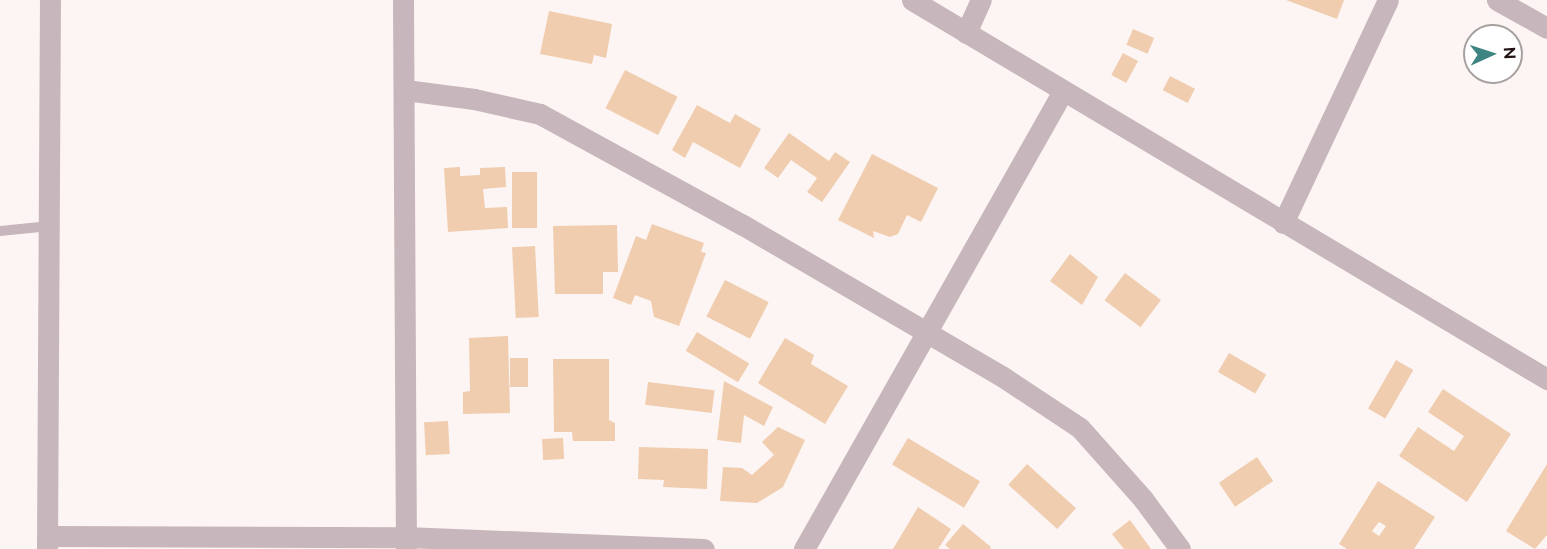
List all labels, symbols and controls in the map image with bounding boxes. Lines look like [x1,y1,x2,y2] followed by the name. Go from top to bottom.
[1463,24,1523,84] north arrow
[1500,47,1519,60] text: N

